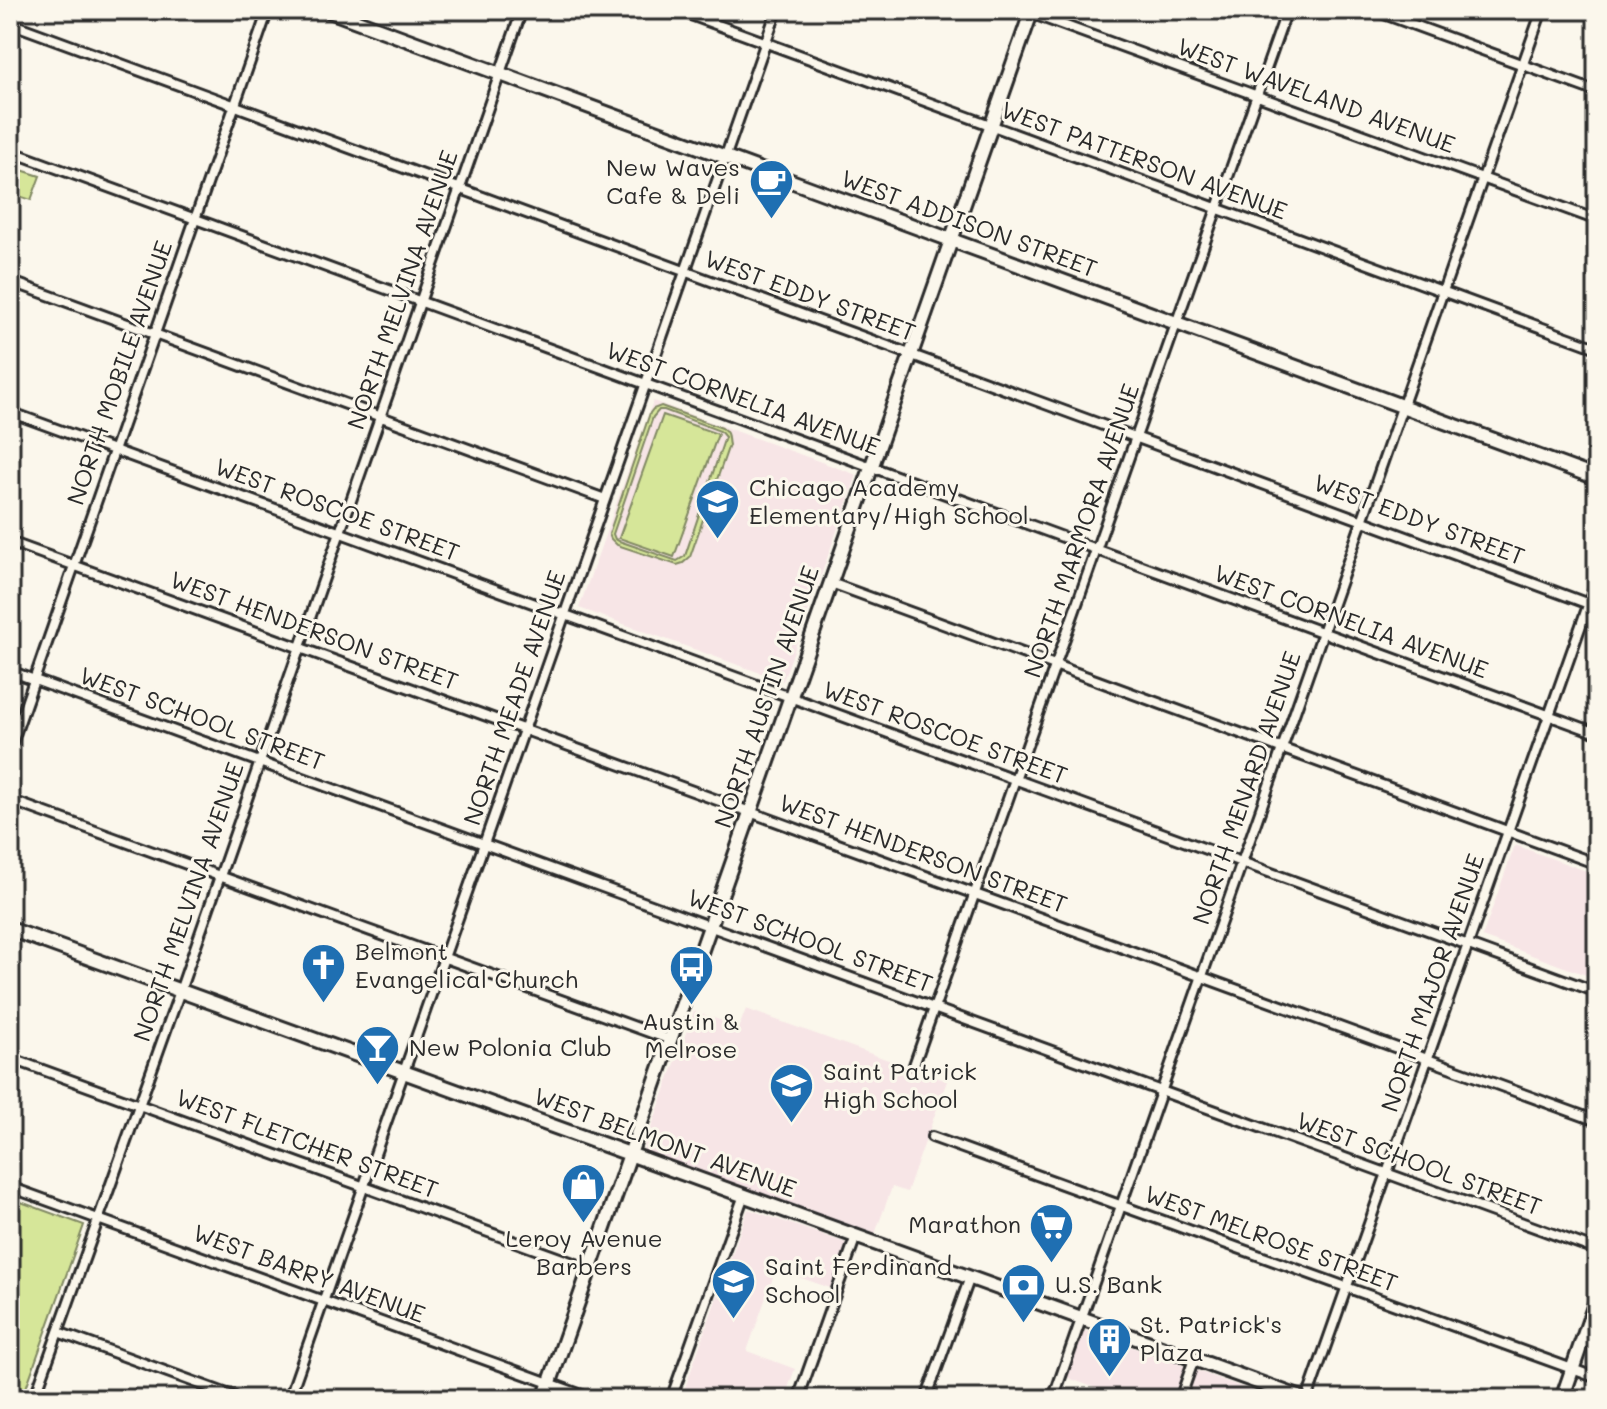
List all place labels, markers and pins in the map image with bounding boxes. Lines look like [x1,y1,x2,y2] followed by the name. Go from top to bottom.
[606,151,740,210] place label: New Waves Cafe & Deli
[747,158,795,221] cafe icon: New Waves Cafe & Deli
[749,471,1029,530] place label: Chicago Academy Elementary/High School
[694,478,742,541] school or university icon: Chicago Academy Elementary/High School
[355,935,578,994] place label: Belmont Evangelical Church
[300,942,348,1005] church icon: Belmont Evangelical Church
[667,944,715,1007] bus stop icon: Austin & Melrose
[642,1005,740,1064] place label: Austin & Melrose
[354,1024,402,1087] bar icon: New Polonia Club
[409,1031,612,1062] place label: New Polonia Club
[823,1055,977,1114] place label: Saint Patrick High School
[768,1062,816,1125] school or university icon: Saint Patrick High School
[560,1161,608,1224] shop icon: Leroy Avenue Barbers
[1028,1201,1076,1264] supermarket icon: Marathon
[908,1208,1021,1239] place label: Marathon
[505,1222,663,1281] place label: Leroy Avenue Barbers
[765,1250,952,1309] place label: Saint Ferdinand School
[710,1257,758,1320] school or university icon: Saint Ferdinand School
[1000,1261,1048,1324] bank icon: U.S. Bank
[1055,1268,1162,1299] place label: U.S. Bank
[1140,1308,1282,1367] place label: St. Patrick's Plaza
[1085,1315,1133,1378] building icon: St. Patrick's Plaza

